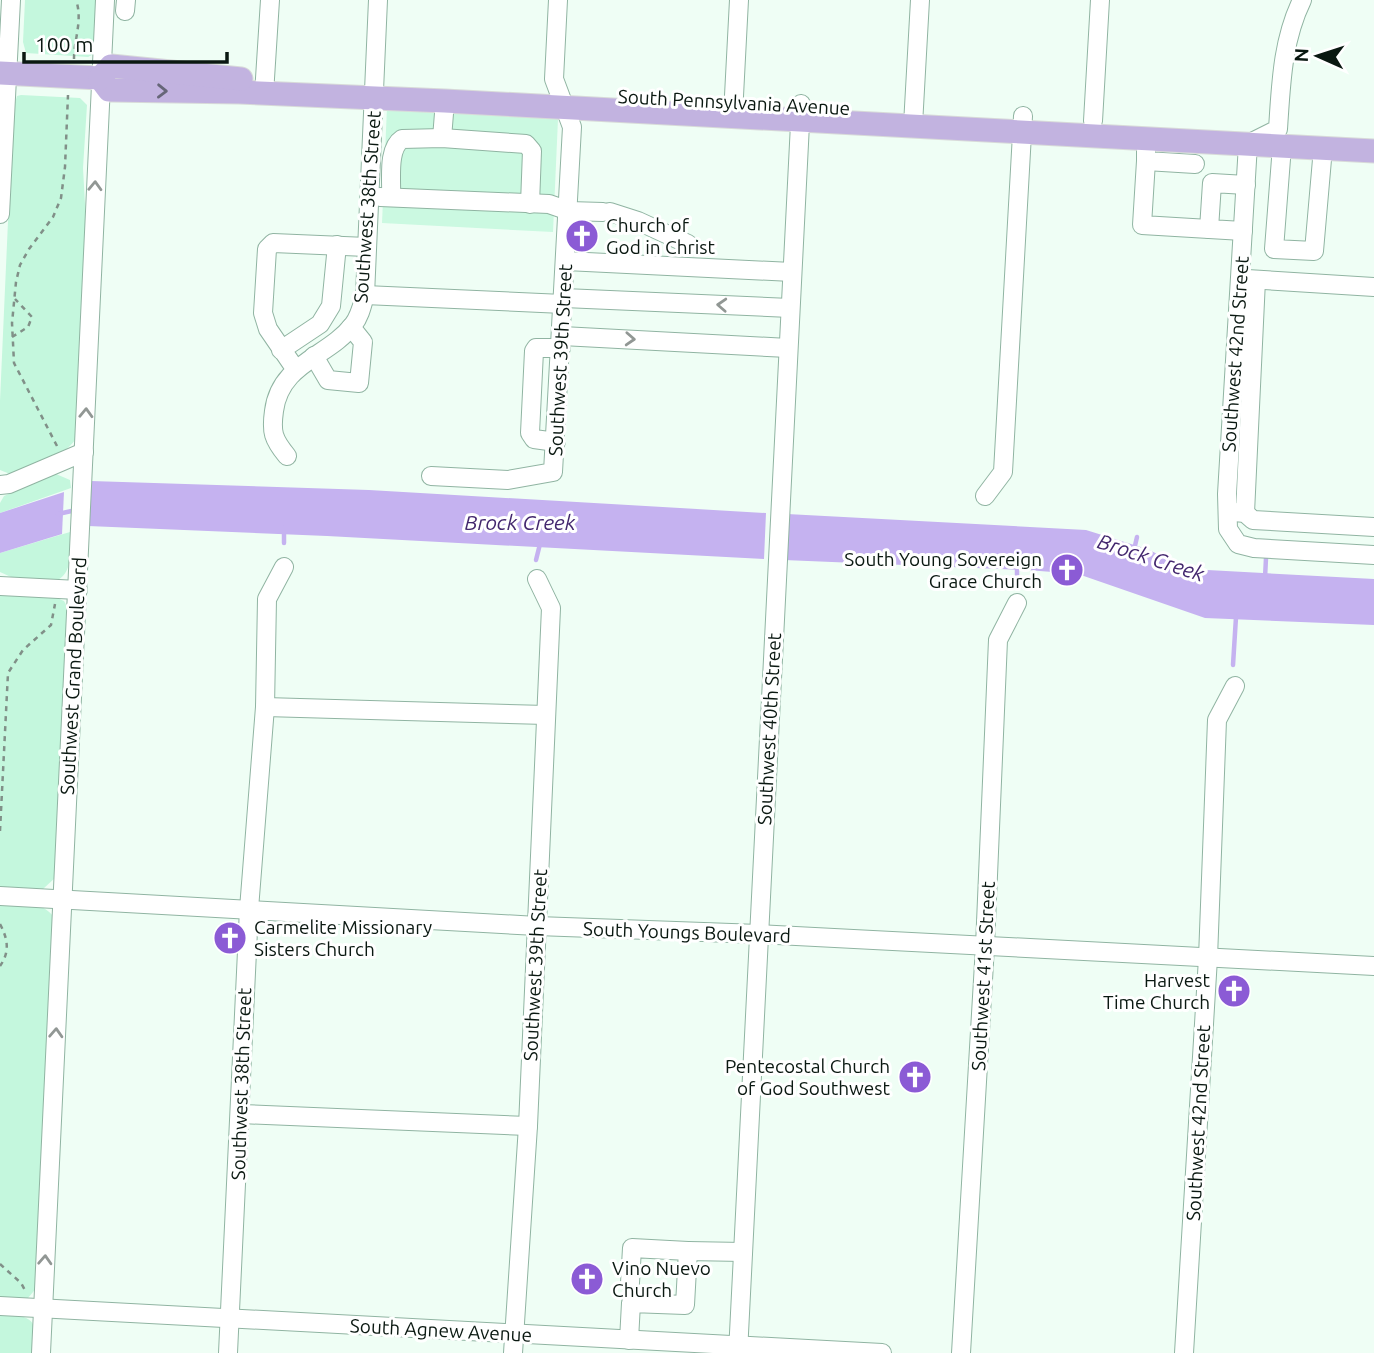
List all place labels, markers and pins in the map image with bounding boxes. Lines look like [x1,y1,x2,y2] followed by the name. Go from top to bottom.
[606,214,716,258] place label: Church of God in Christ
[563,217,601,255] church icon: Church of God in Christ
[844,548,1042,592] place label: South Young Sovereign Grace Church
[1048,551,1086,589] church icon: South Young Sovereign Grace Church
[254,916,432,960] place label: Carmelite Missionary Sisters Church
[211,919,249,957] church icon: Carmelite Missionary Sisters Church
[1103,969,1211,1013] place label: Harvest Time Church
[1215,972,1253,1010] church icon: Harvest Time Church
[725,1055,891,1099] place label: Pentecostal Church of God Southwest
[896,1058,934,1096] church icon: Pentecostal Church of God Southwest
[612,1257,711,1301] place label: Vino Nuevo Church
[568,1260,606,1298] church icon: Vino Nuevo Church

